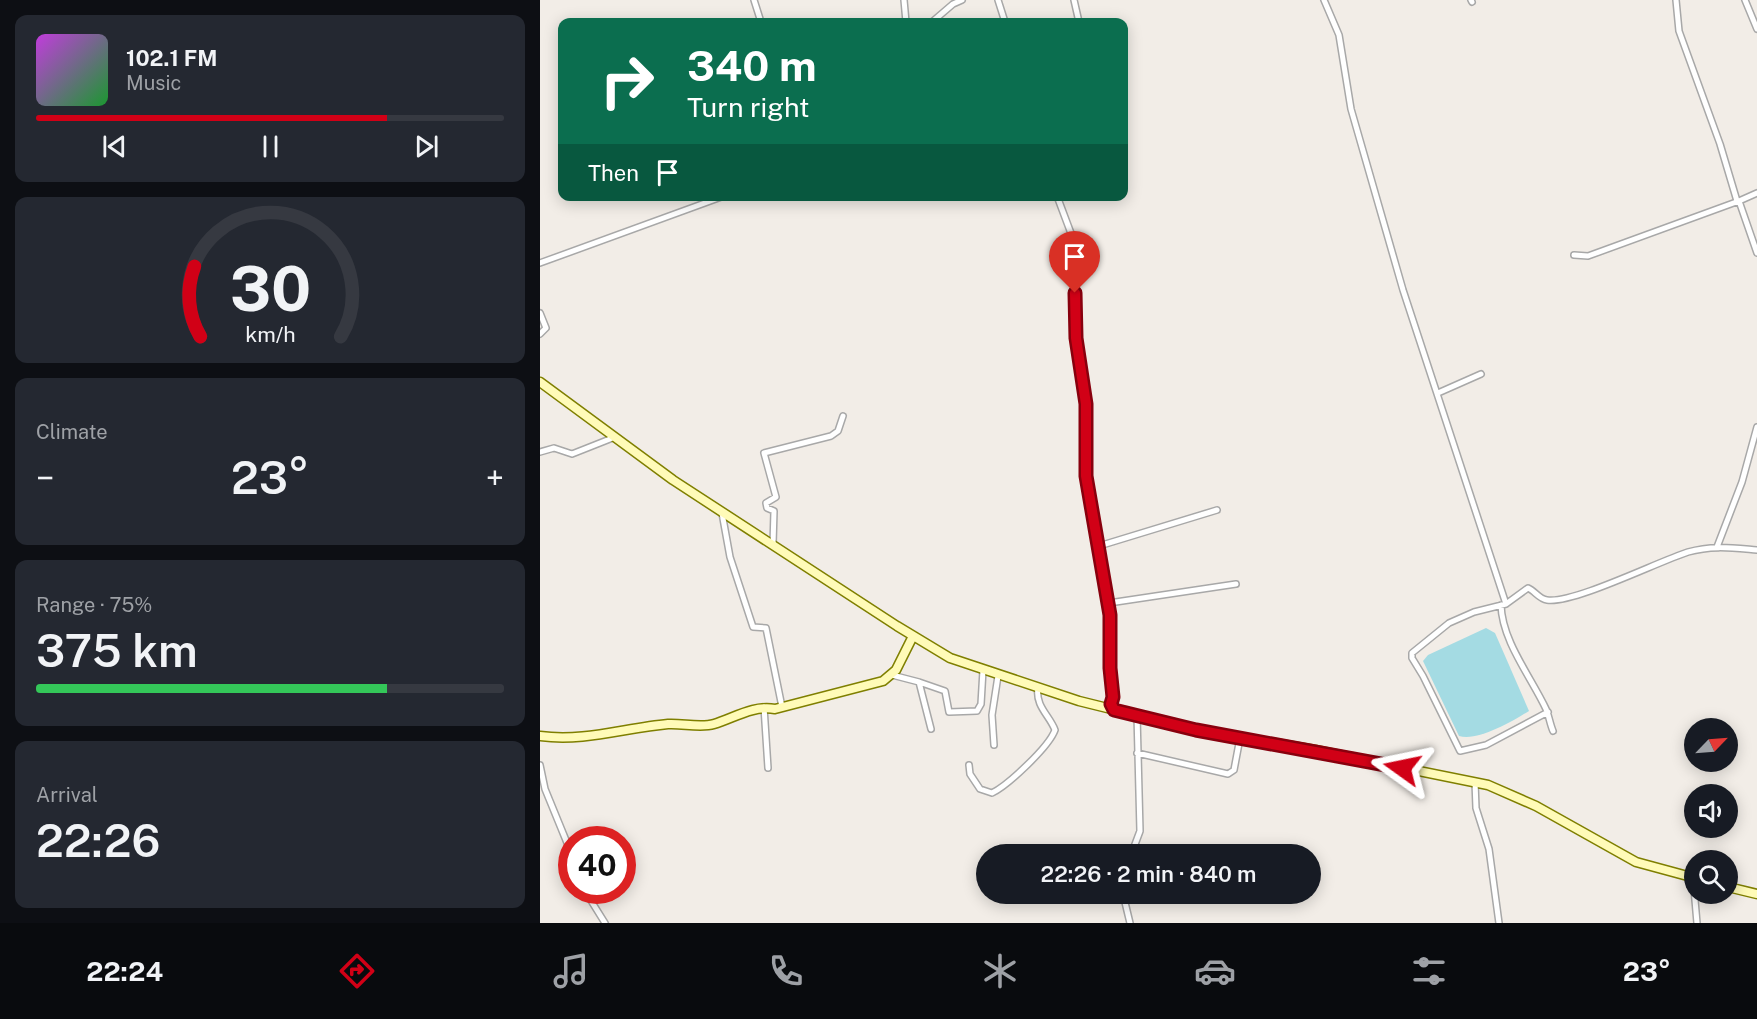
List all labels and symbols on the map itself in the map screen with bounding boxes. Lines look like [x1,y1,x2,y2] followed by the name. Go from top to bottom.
[1049,231,1100,293] pin
[1684,718,1738,772] north arrow
[1370,736,1434,800] position arrow
[558,826,636,904] speed limit sign: 40

